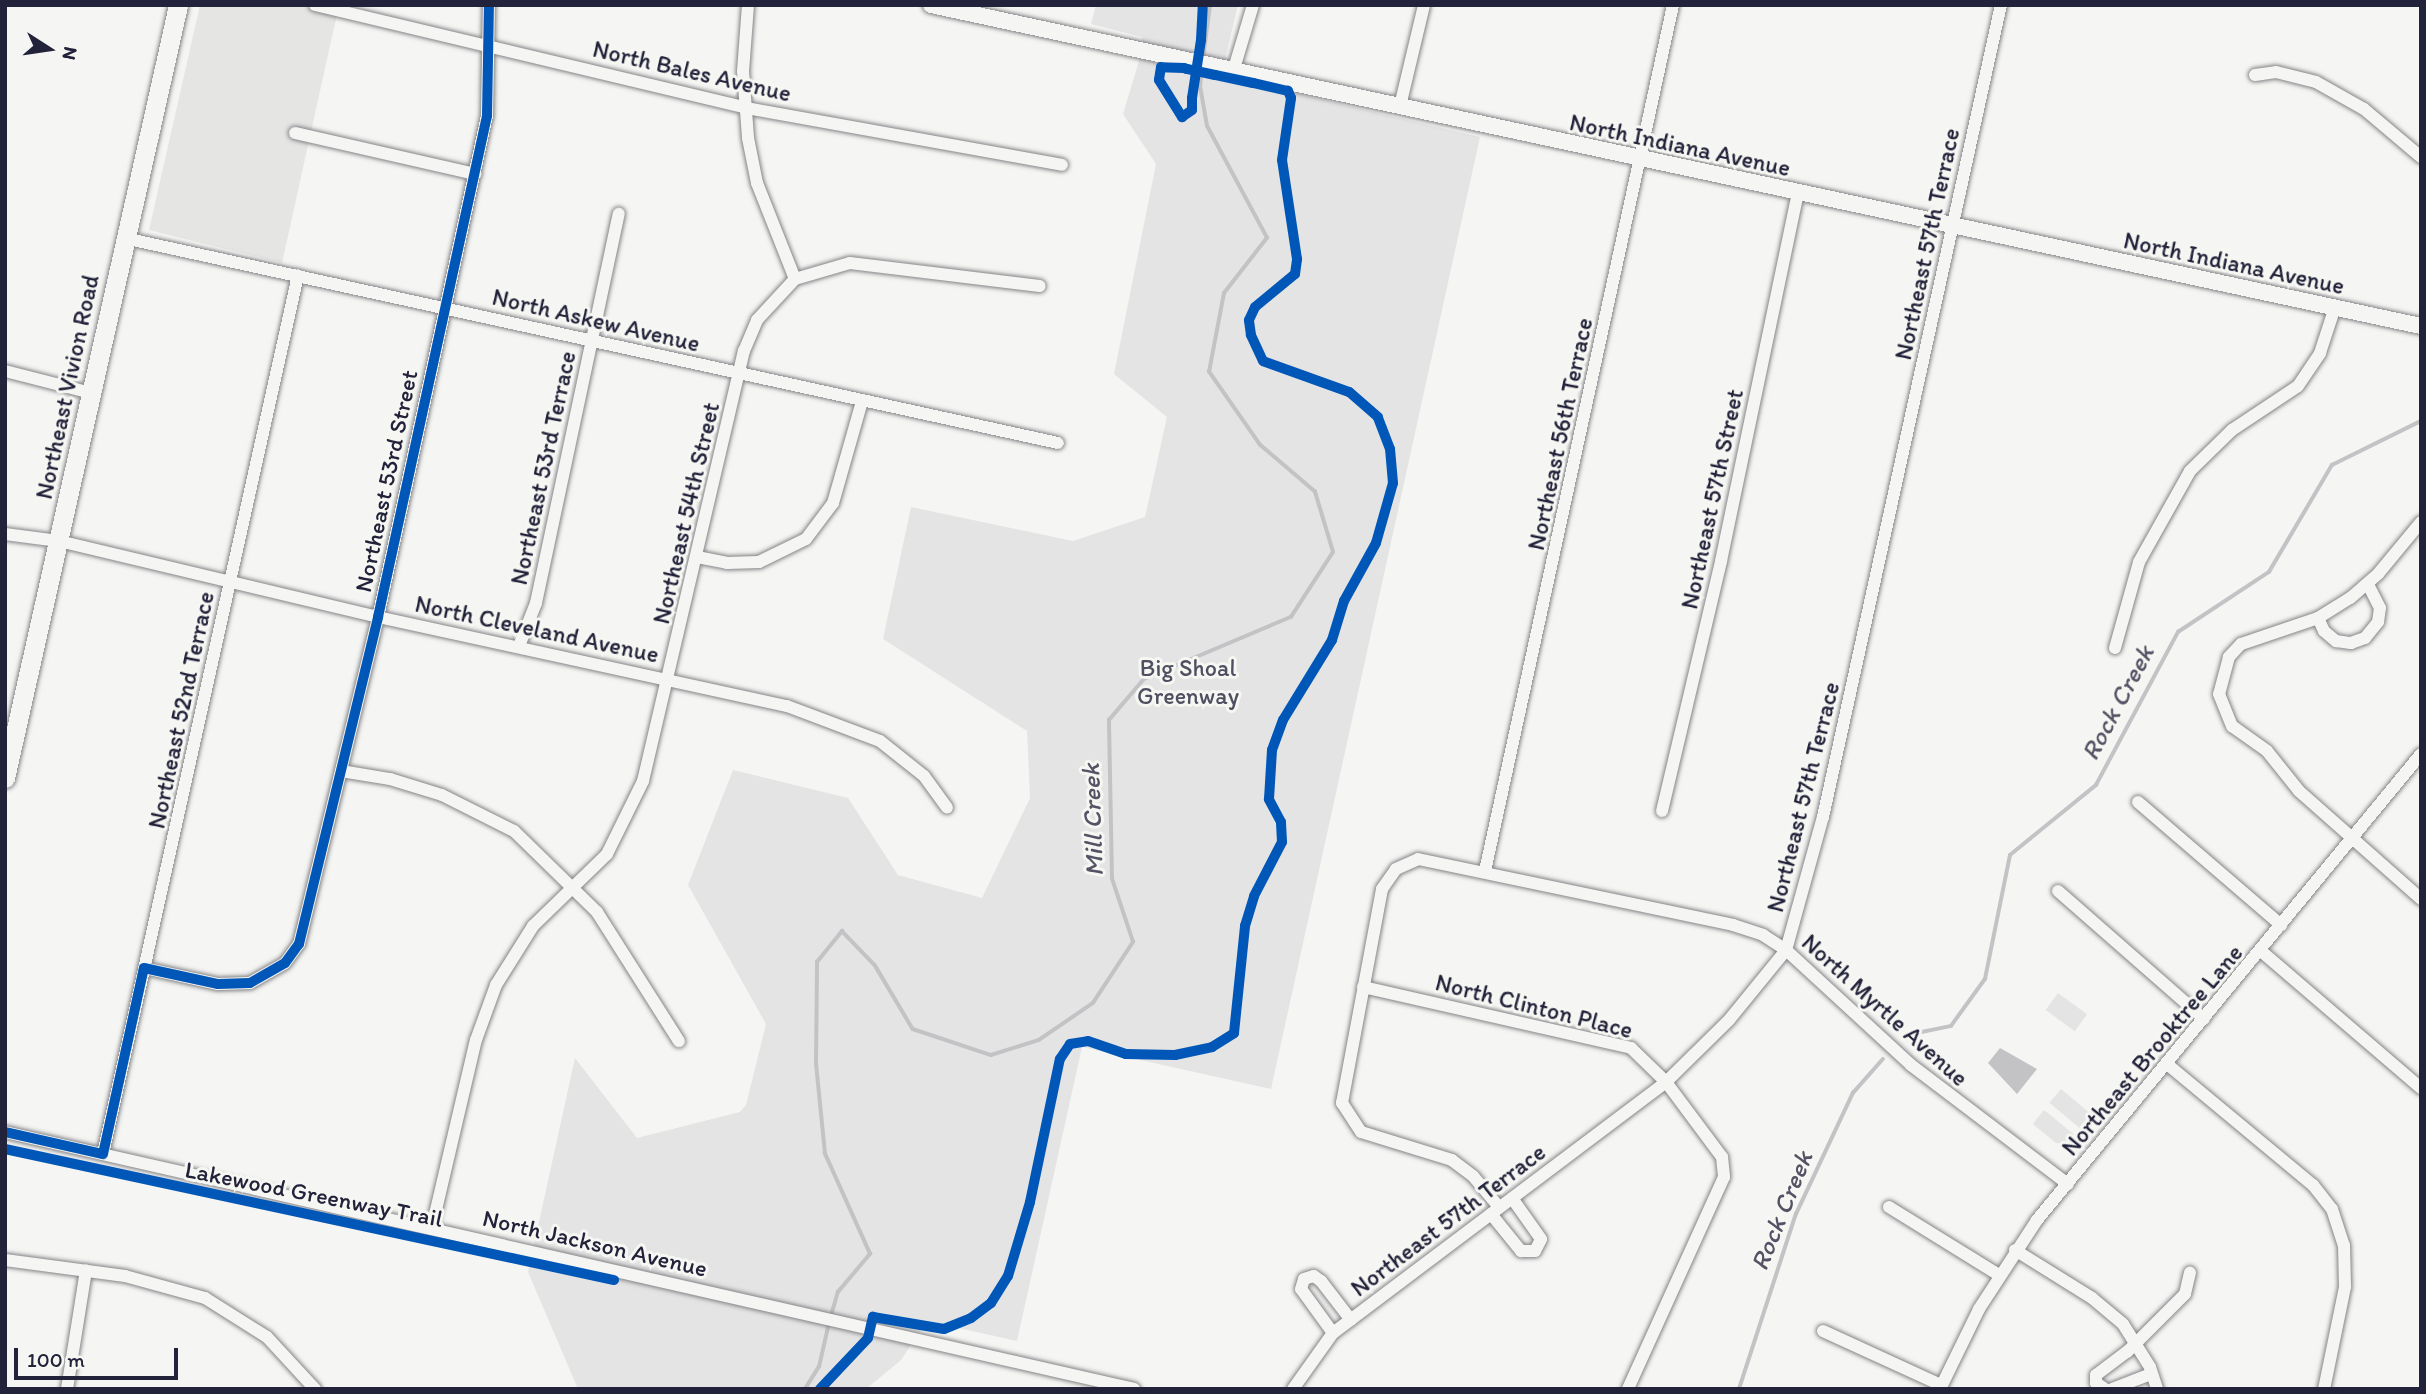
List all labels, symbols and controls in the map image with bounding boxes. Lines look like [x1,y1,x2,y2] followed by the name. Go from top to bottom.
[14,14,84,84] north arrow
[590,34,794,108] street label: North Bales Avenue
[57,45,83,62] text: N
[1567,108,1793,182] street label: North Indiana Avenue
[1888,126,1966,362] street label: Northeast 57th Terrace
[2121,226,2347,300] street label: North Indiana Avenue
[29,272,105,502] street label: Northeast Vivion Road
[490,282,702,358] street label: North Askew Avenue
[1521,315,1599,553] street label: Northeast 56th Terrace
[504,349,582,587] street label: Northeast 53rd Terrace
[348,368,424,594] street label: Northeast 53rd Street
[1675,387,1749,611] street label: Northeast 57th Street
[647,400,725,626] street label: Northeast 54th Street
[142,589,220,831] street label: Northeast 52nd Terrace
[413,589,661,669] street label: North Cleveland Avenue
[2075,641,2161,765] water label: Rock Creek
[1137,654,1239,710] park label: Big Shoal Greenway
[1761,679,1845,915] street label: Northeast 57th Terrace
[1075,763,1111,877] water label: Mill Creek
[1797,928,1973,1092] street label: North Myrtle Avenue
[2055,938,2249,1162] street label: Northeast Brooktree Lane
[1433,968,1635,1044] street label: North Clinton Place
[1345,1138,1551,1302] street label: Northeast 57th Terrace
[1744,1147,1820,1275] water label: Rock Creek
[183,1155,445,1233] street label: Lakewood Greenway Trail
[480,1203,710,1283] street label: North Jackson Avenue
[18,1334,182,1378] scale bar
[27,1347,85,1372] text: 100 m

